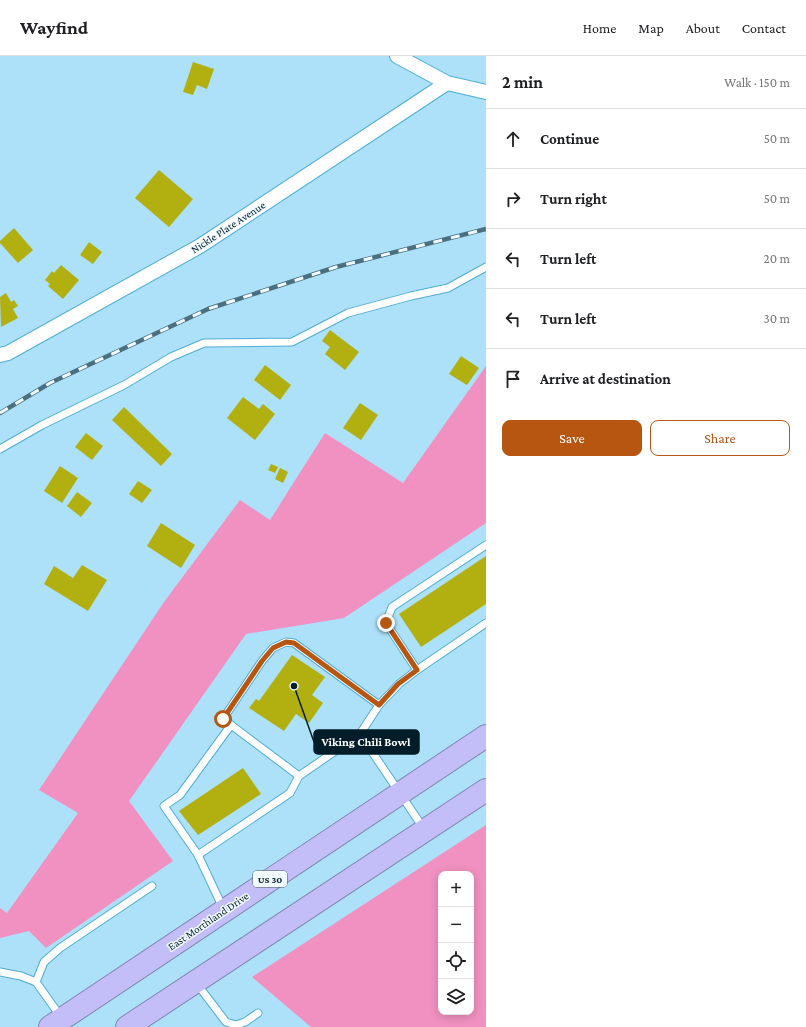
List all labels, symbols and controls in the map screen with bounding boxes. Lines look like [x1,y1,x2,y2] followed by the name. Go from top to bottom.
[20,17,88,38] text: Wayfind
[583,20,616,36] text: Home
[638,20,664,36] text: Map
[686,20,720,36] text: About
[742,20,786,36] text: Contact
[502,73,543,92] text: 2 min
[724,75,790,90] text: Walk · 150 m
[502,128,524,150] icon: ahead
[540,131,599,147] text: Continue
[764,131,790,146] text: 50 m
[502,188,524,210] icon: right
[540,191,607,207] text: Turn right
[764,191,790,206] text: 50 m
[189,198,267,255] street label: Nickle Plate Avenue
[502,248,524,270] icon: left
[540,251,596,267] text: Turn left
[764,251,790,266] text: 20 m
[502,308,524,330] icon: left
[540,311,596,327] text: Turn left
[764,311,790,326] text: 30 m
[502,368,524,390] icon: arrive
[540,371,671,387] text: Arrive at destination
[502,420,642,456] button: Save
[650,420,790,456] button: Share
[377,614,395,632] route end
[214,710,232,728] route start
[314,730,419,754] callout: Viking Chili Bowl
[321,735,411,749] text: Viking Chili Bowl
[253,871,287,887] road number: US 30
[438,871,474,1015] map controls
[438,871,474,907] button: +
[165,889,251,952] street label: East Morthland Drive
[438,907,474,943] button: −
[438,943,474,979] button: locate
[438,979,474,1015] button: layers

